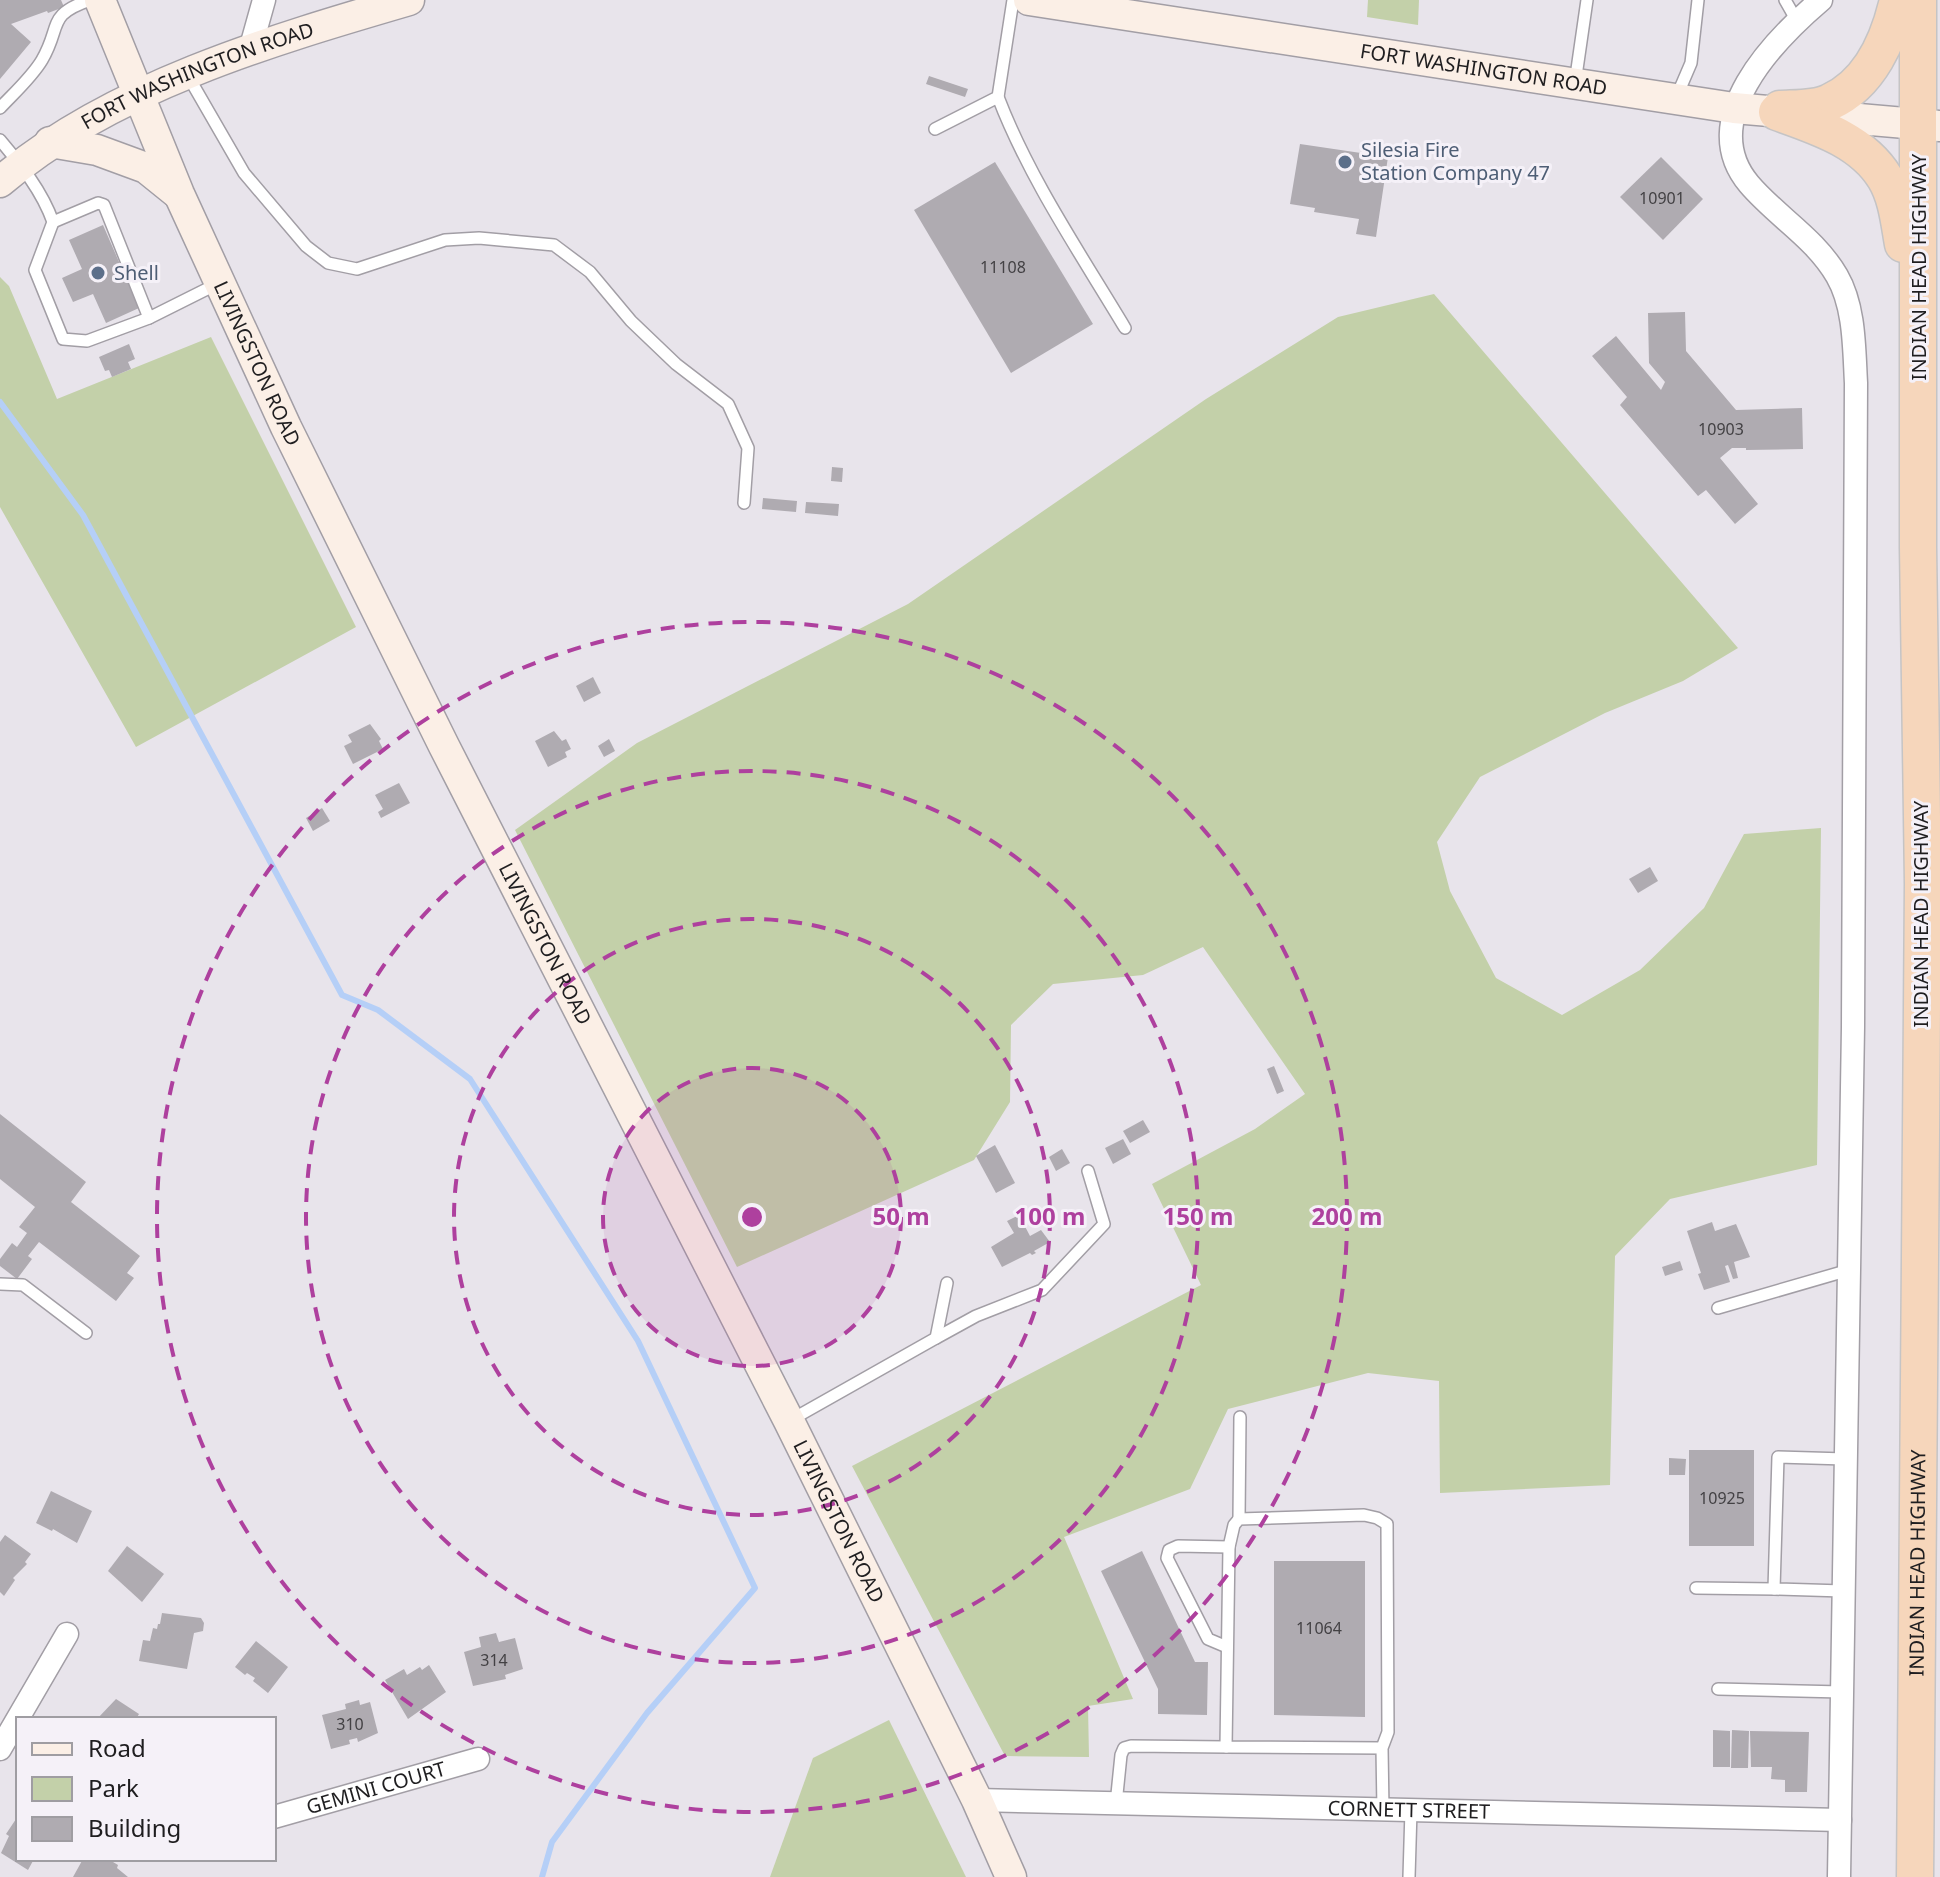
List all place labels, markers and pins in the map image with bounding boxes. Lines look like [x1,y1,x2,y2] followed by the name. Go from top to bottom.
[1361,136,1550,186] place label: Silesia Fire Station Company 47
[1336,153,1354,171] marker: Silesia Fire Station Company 47
[114,259,159,286] place label: Shell
[89,264,107,282] marker: Shell
[738,1203,766,1231] centre of rings

